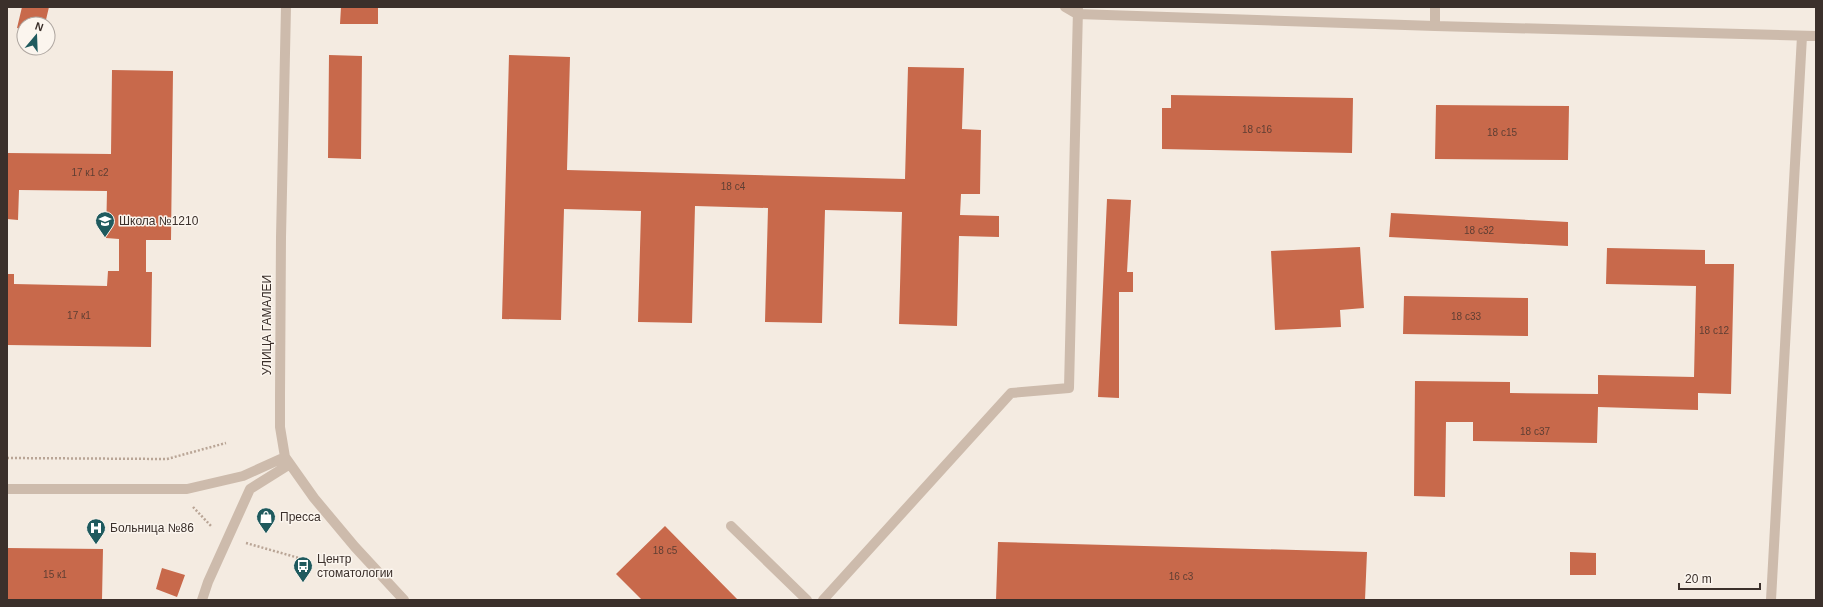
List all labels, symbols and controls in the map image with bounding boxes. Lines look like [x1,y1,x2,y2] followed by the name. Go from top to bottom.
[16,16,56,56] north arrow
[34,20,45,34] text: N
[1242,124,1272,135] house number: 18 с16
[1487,127,1517,138] house number: 18 с15
[71,167,109,178] house number: 17 к1 с2
[721,181,746,192] house number: 18 с4
[94,210,116,238] school or university icon: Школа №1210
[119,214,199,228] place label: Школа №1210
[1464,225,1494,236] house number: 18 с32
[260,275,274,375] street label: УЛИЦА ГАМАЛЕИ
[67,310,91,321] house number: 17 к1
[1451,311,1481,322] house number: 18 с33
[1699,325,1729,336] house number: 18 с12
[1520,426,1550,437] house number: 18 с37
[255,506,277,534] shop icon: Пресса
[280,510,321,524] place label: Пресса
[85,517,107,545] hospital icon: Больница №86
[110,521,194,535] place label: Больница №86
[653,545,678,556] house number: 18 с5
[317,552,393,580] place label: Центр стоматологии
[292,555,314,583] bus stop icon: Центр стоматологии
[1679,565,1760,591] scale bar
[43,569,67,580] house number: 15 к1
[1169,571,1194,582] house number: 16 с3
[1685,572,1712,586] text: 20 m

